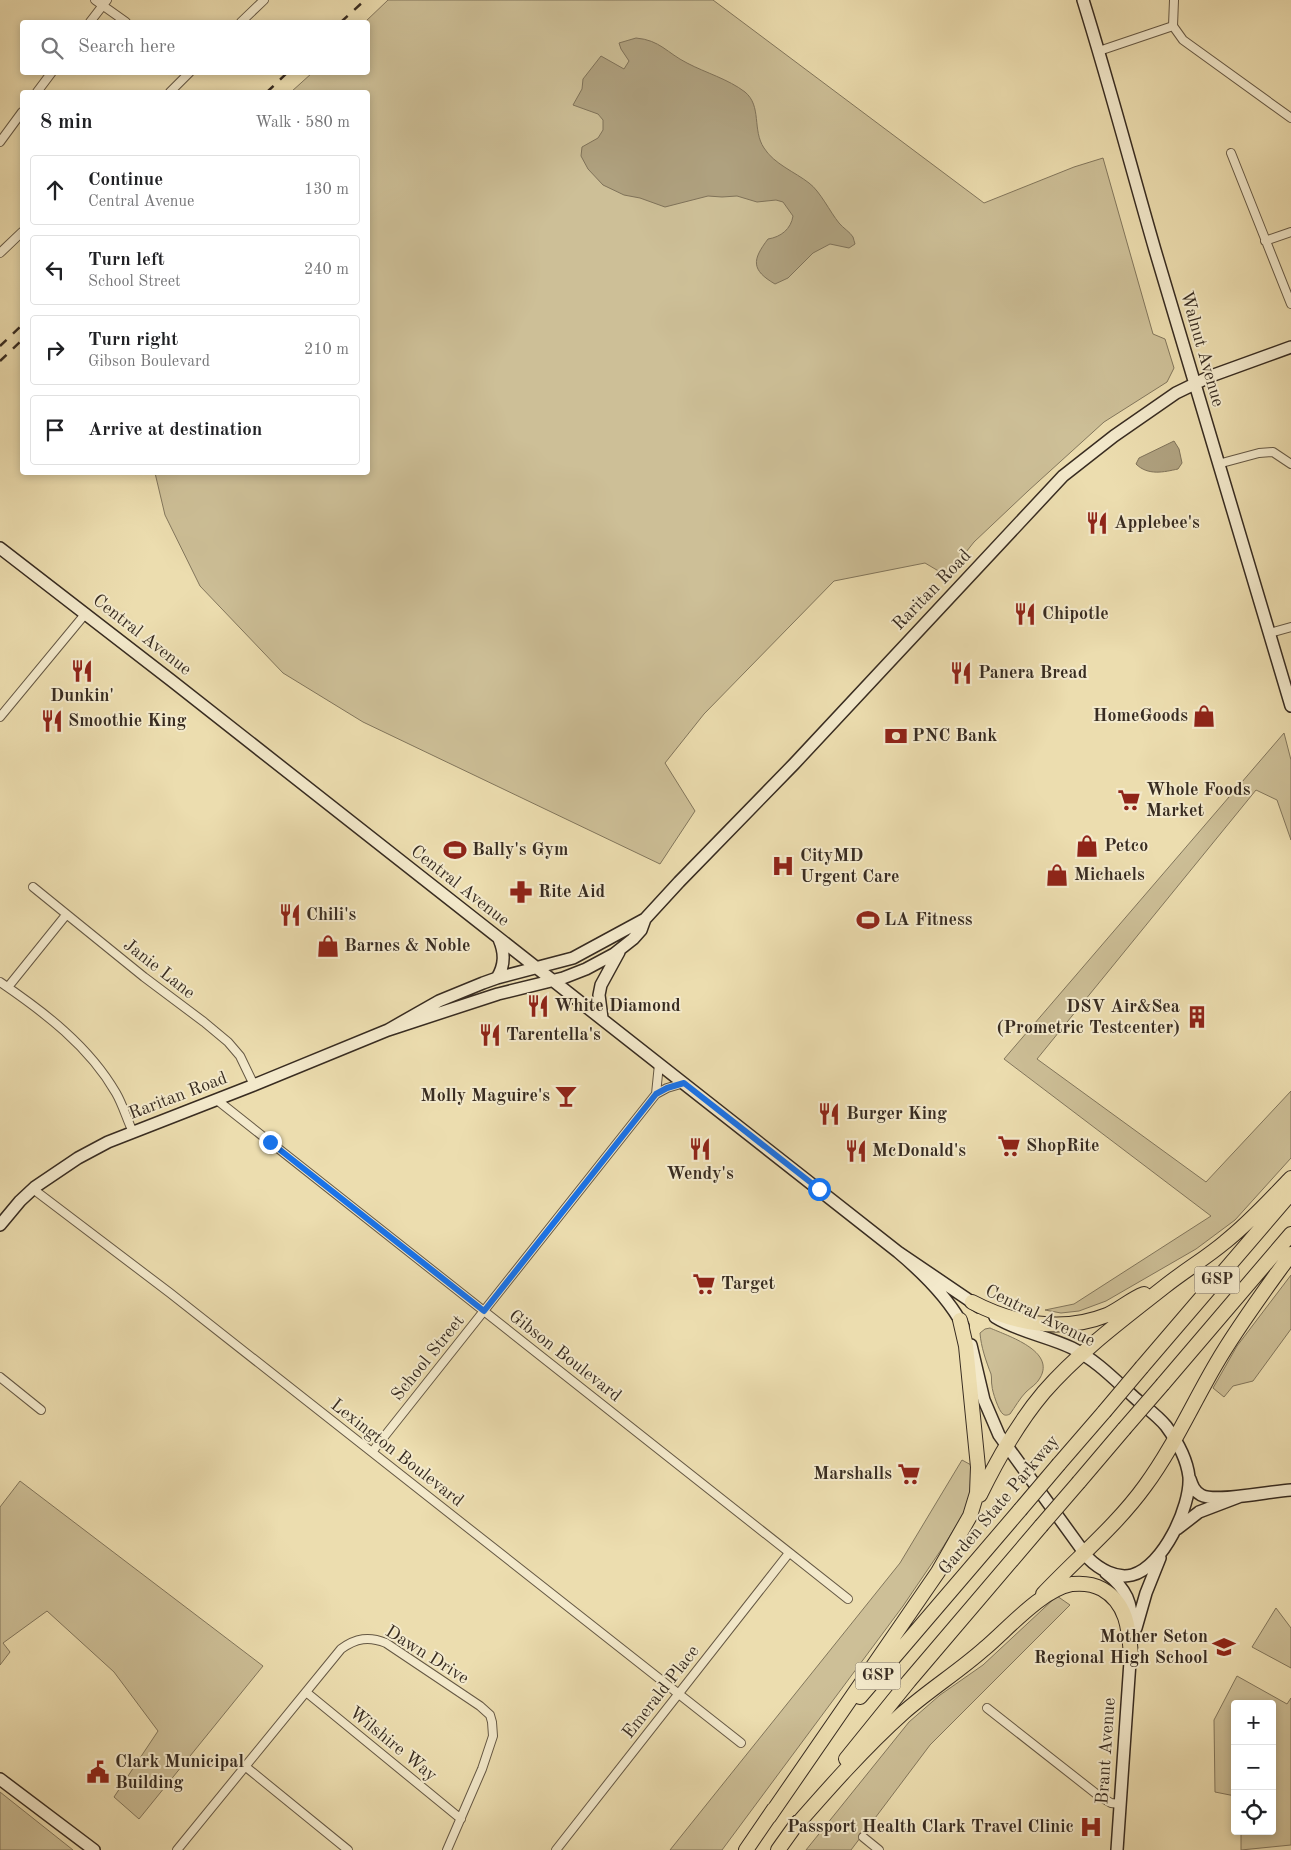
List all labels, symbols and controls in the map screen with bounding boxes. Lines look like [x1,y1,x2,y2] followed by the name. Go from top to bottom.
[20,20,370,75] search box
[38,34,66,62] icon: search
[78,38,175,57] text: Search here
[40,112,93,133] text: 8 min
[255,115,350,131] text: Walk · 580 m
[88,171,163,190] text: Continue
[41,176,69,204] icon: ahead
[304,182,349,198] text: 130 m
[88,194,194,210] text: Central Avenue
[88,251,165,270] text: Turn left
[41,256,69,284] icon: left
[304,262,349,278] text: 240 m
[88,274,181,290] text: School Street
[1177,289,1227,409] street label: Walnut Avenue
[88,331,178,350] text: Turn right
[41,336,69,364] icon: right
[304,342,349,358] text: 210 m
[88,354,210,370] text: Gibson Boulevard
[41,416,69,444] icon: arrive
[88,421,262,440] text: Arrive at destination
[1084,510,1110,536] restaurant icon: Applebee's
[1114,514,1200,532] place label: Applebee's
[889,546,975,634] street label: Raritan Road
[89,591,195,679] street label: Central Avenue
[1012,601,1038,627] restaurant icon: Chipotle
[1042,605,1109,623] place label: Chipotle
[69,658,95,684] restaurant icon: Dunkin'
[948,660,974,686] restaurant icon: Panera Bread
[978,664,1088,682] place label: Panera Bread
[50,687,114,705] place label: Dunkin'
[1191,703,1217,729] shop icon: HomeGoods
[1093,707,1188,725] place label: HomeGoods
[39,708,65,734] restaurant icon: Smoothie King
[68,712,186,730] place label: Smoothie King
[883,723,909,749] bank icon: PNC Bank
[912,727,997,745] place label: PNC Bank
[1146,781,1251,820] place label: Whole Foods Market
[1116,787,1142,813] supermarket icon: Whole Foods Market
[1074,833,1100,859] shop icon: Petco
[442,837,468,863] sports icon: Bally's Gym
[1104,837,1148,855] place label: Petco
[472,841,568,859] place label: Bally's Gym
[407,842,513,930] street label: Central Avenue
[800,847,900,886] place label: CityMD Urgent Care
[770,853,796,879] hospital icon: CityMD Urgent Care
[1044,862,1070,888] shop icon: Michaels
[1074,866,1145,884] place label: Michaels
[508,879,534,905] pharmacy icon: Rite Aid
[538,883,605,901] place label: Rite Aid
[277,902,303,928] restaurant icon: Chili's
[306,906,356,924] place label: Chili's
[855,907,881,933] sports icon: LA Fitness
[884,911,973,929] place label: LA Fitness
[315,933,341,959] shop icon: Barnes & Noble
[120,936,198,1002] street label: Janie Lane
[344,937,471,955] place label: Barnes & Noble
[525,993,551,1019] restaurant icon: White Diamond
[554,997,681,1015] place label: White Diamond
[997,998,1180,1037] place label: DSV Air&Sea (Prometric Testcenter)
[1184,1004,1210,1030] building icon: DSV Air&Sea (Prometric Testcenter)
[477,1022,503,1048] restaurant icon: Tarentella's
[506,1026,601,1044] place label: Tarentella's
[126,1069,230,1123] street label: Raritan Road
[553,1083,579,1109] bar icon: Molly Maguire's
[421,1087,550,1105] place label: Molly Maguire's
[816,1101,842,1127] restaurant icon: Burger King
[846,1105,947,1123] place label: Burger King
[259,1131,282,1154] route end
[996,1133,1022,1159] supermarket icon: ShopRite
[687,1136,713,1162] restaurant icon: Wendy's
[1026,1137,1100,1155] place label: ShopRite
[843,1138,869,1164] restaurant icon: McDonald's
[872,1142,966,1160] place label: McDonald's
[666,1165,734,1183] place label: Wendy's
[808,1178,831,1201] route start
[1194,1266,1240,1294] road number: GSP
[691,1271,717,1297] supermarket icon: Target
[721,1275,775,1293] place label: Target
[982,1282,1098,1350] street label: Central Avenue
[505,1307,625,1405] street label: Gibson Boulevard
[388,1312,468,1404] street label: School Street
[327,1396,467,1510] street label: Lexington Boulevard
[935,1431,1063,1578] street label: Garden State Parkway
[896,1461,922,1487] supermarket icon: Marshalls
[813,1465,892,1483] place label: Marshalls
[382,1622,472,1688] street label: Dawn Drive
[1034,1628,1208,1667] place label: Mother Seton Regional High School
[1211,1634,1237,1660] school or university icon: Mother Seton Regional High School
[619,1642,703,1742] street label: Emerald Place
[856,1662,900,1690] road number: GSP
[1093,1697,1119,1805] street label: Brant Avenue
[1231,1700,1276,1835] map controls
[1231,1700,1276,1745] button: +
[346,1703,441,1785] street label: Wilshire Way
[1231,1745,1276,1790] button: −
[115,1753,244,1792] place label: Clark Municipal Building
[85,1759,111,1785] public building icon: Clark Municipal Building
[1231,1790,1276,1835] button: locate
[1078,1814,1104,1840] hospital icon: Passport Health Clark Travel Clinic
[787,1818,1074,1836] place label: Passport Health Clark Travel Clinic

